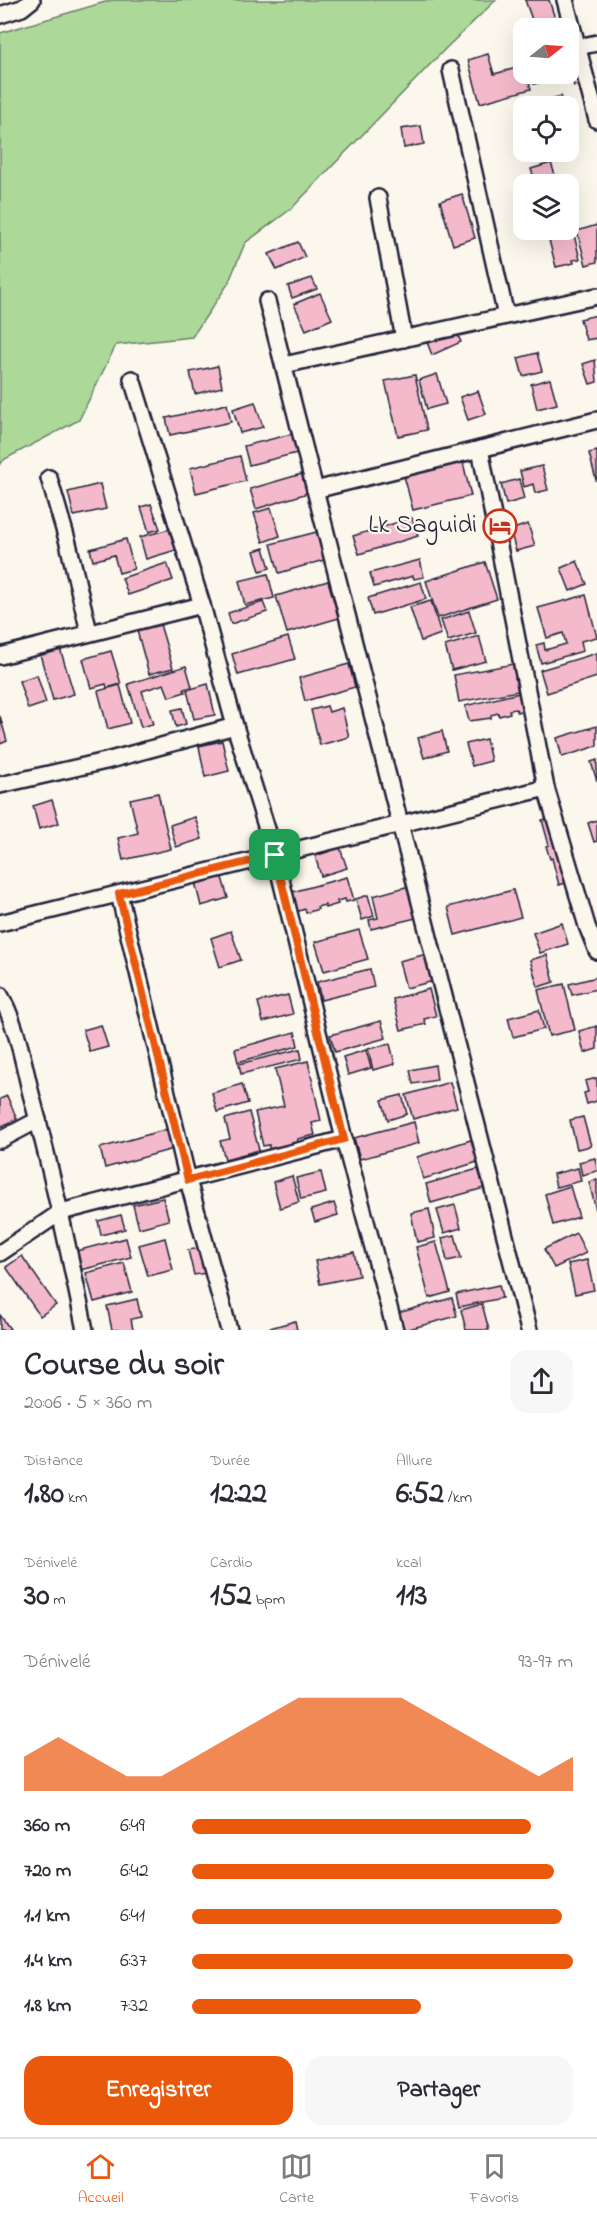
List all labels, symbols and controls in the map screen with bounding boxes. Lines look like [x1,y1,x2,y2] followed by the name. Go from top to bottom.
[513,18,579,84] north arrow
[513,18,579,240] map controls
[513,96,579,162] button: locate
[513,174,579,240] button: layers
[368,507,477,545] place label: Lk Saguidi
[482,508,518,544] hotel icon: Lk Saguidi
[249,829,300,880] pin
[258,838,291,871] icon: arrive
[24,1342,224,1390] text: Course du soir
[510,1350,573,1413] button: share
[24,1389,152,1418] text: 20:06 · 5 × 360 m
[24,1449,83,1473] text: Distance
[210,1449,250,1473] text: Durée
[396,1449,432,1473] text: Allure
[24,1473,64,1517] text: 1.80
[210,1473,267,1517] text: 12:22
[396,1473,444,1517] text: 6:52
[64,1486,87,1510] text: km
[444,1486,472,1510] text: /km
[24,1551,77,1575] text: Dénivelé
[210,1551,253,1575] text: Cardio
[396,1551,421,1575] text: kcal
[24,1575,49,1619] text: 30
[210,1575,252,1619] text: 152
[396,1575,427,1619] text: 113
[49,1588,66,1612] text: m
[252,1588,285,1612] text: bpm
[24,1648,91,1677] text: Dénivelé
[518,1648,573,1677] text: 93–97 m
[24,1812,70,1841] text: 360 m
[120,1812,145,1841] text: 6:49
[24,1857,71,1886] text: 720 m
[120,1857,149,1886] text: 6:42
[24,1902,70,1931] text: 1.1 km
[120,1902,145,1931] text: 6:41
[24,1947,72,1976] text: 1.4 km
[120,1947,147,1976] text: 6:37
[24,1992,71,2021] text: 1.8 km
[120,1992,148,2021] text: 7:32
[24,2056,293,2125] button: Enregistrer
[305,2056,573,2125] button: Partager
[78,2150,124,2210] tab: Accueil
[279,2150,314,2210] tab: Carte
[470,2150,519,2210] tab: Favoris

